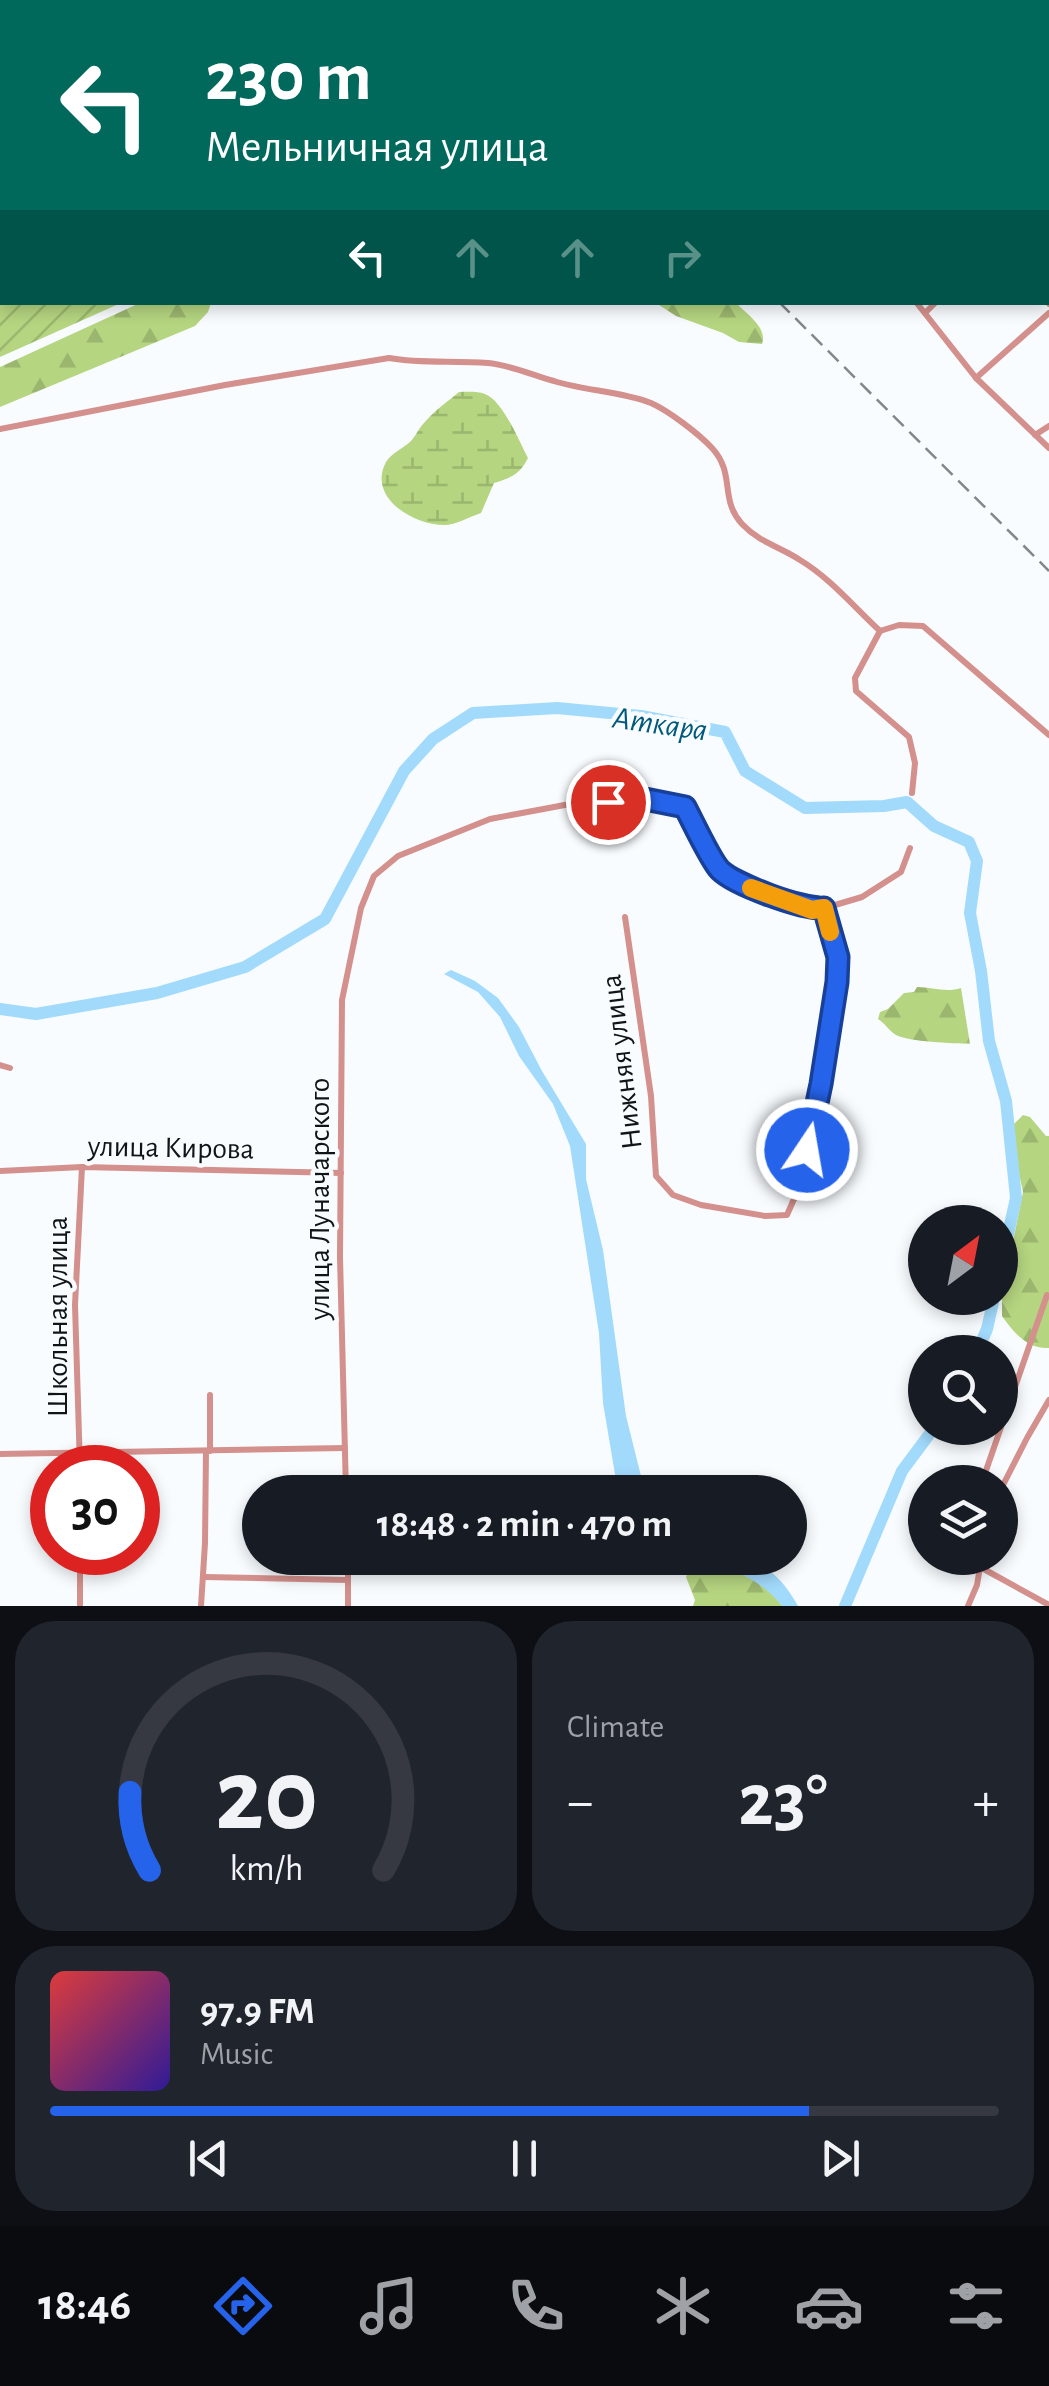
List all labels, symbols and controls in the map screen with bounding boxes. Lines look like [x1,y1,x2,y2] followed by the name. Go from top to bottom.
[40,40,170,170] icon: left
[205,43,372,113] text: 230 m
[205,125,549,170] text: Мельничная улица
[340,230,395,285] icon: left
[445,230,500,285] icon: ahead
[550,230,605,285] icon: ahead
[655,230,710,285] icon: right
[609,701,709,747] water label: Аткара
[566,760,651,845] pin
[581,775,636,830] icon: arrive
[596,973,648,1151] street label: Нижняя улица
[305,1078,335,1321] street label: улица Луначарского
[755,1098,859,1202] position arrow
[86,1132,254,1164] street label: улица Кирова
[908,1205,1018,1315] north arrow
[908,1205,1018,1575] map controls
[43,1216,73,1418] street label: Школьная улица
[908,1335,1018,1445] button: search
[30,1445,160,1575] speed limit sign: 30
[908,1465,1018,1575] button: layers
[377,1506,672,1544] text: 18:48 · 2 min · 470 m
[567,1711,664,1743] text: Climate
[214,1745,318,1849] text: 20
[738,1764,828,1839] text: 23°
[567,1775,593,1830] text: −
[973,1775,999,1830] text: +
[229,1851,303,1887] text: km/h
[200,1993,315,2031] text: 97.9 FM
[200,2038,273,2070] text: Music
[181,2131,236,2186] icon: previous
[497,2131,552,2186] icon: pause
[813,2131,868,2186] icon: next
[208,2271,278,2341] icon: directions
[354,2271,424,2341] icon: music
[501,2271,571,2341] icon: phone
[648,2271,718,2341] icon: climate
[794,2271,864,2341] icon: car
[941,2271,1011,2341] icon: filters
[38,2283,131,2328] text: 18:46

